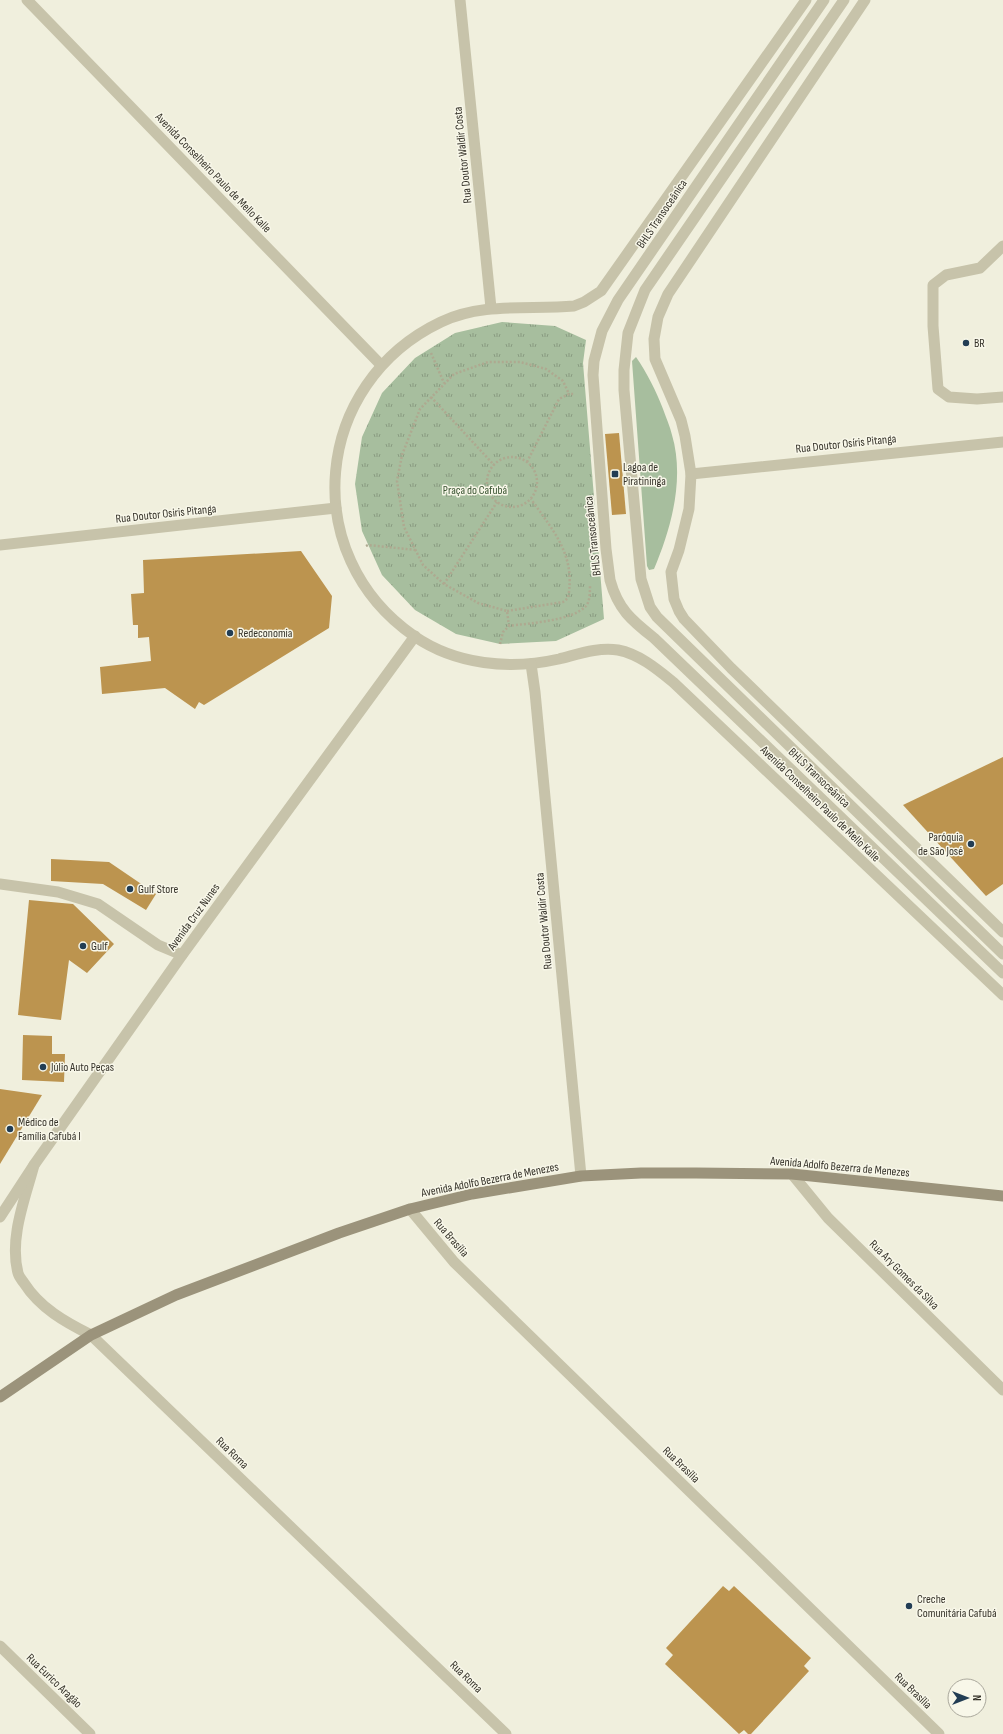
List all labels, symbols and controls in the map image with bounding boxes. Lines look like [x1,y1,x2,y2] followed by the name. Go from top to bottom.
[450,106,476,204] street label: Rua Doutor Waldir Costa
[151,109,274,236] street label: Avenida Conselheiro Paulo de Mello Kalle
[633,176,691,251] street label: BHLS Transoceânica
[974,336,985,351] place label: BR
[961,338,971,348] marker: BR
[795,431,897,457] street label: Rua Doutor Osíris Pitanga
[623,460,666,489] place label: Lagoa de Piratininga
[610,469,620,479] marker: Lagoa de Piratininga
[443,483,508,498] park label: Praça do Cafubá
[581,495,605,577] street label: BHLS Transoceânica
[115,501,217,527] street label: Rua Doutor Osiris Pitanga
[238,626,293,641] place label: Redeconomia
[225,628,235,638] marker: Redeconomia
[756,742,883,865] street label: Avenida Conselheiro Paulo de Mello Kalle
[785,745,853,811] street label: BHLS Transoceânica
[918,830,963,859] place label: Paróquia de São José
[966,839,976,849] marker: Paróquia de São José
[532,872,556,970] street label: Rua Doutor Waldir Costa
[164,881,223,954] street label: Avenida Cruz Nunes
[138,882,179,897] place label: Gulf Store
[125,884,135,894] marker: Gulf Store
[91,939,108,954] place label: Gulf
[78,941,88,951] marker: Gulf
[50,1060,114,1075] place label: Júlio Auto Peças
[38,1062,48,1072] marker: Júlio Auto Peças
[18,1115,81,1144] place label: Médico de Família Cafubá I
[5,1124,15,1134] marker: Médico de Família Cafubá I
[769,1153,910,1181] street label: Avenida Adolfo Bezerra de Menezes
[419,1159,560,1201] street label: Avenida Adolfo Bezerra de Menezes
[430,1216,472,1261] street label: Rua Brasília
[866,1237,942,1313] street label: Rua Ary Gomes da Silva
[212,1434,252,1472] street label: Rua Roma
[659,1444,703,1487] street label: Rua Brasília
[917,1592,997,1621] place label: Creche Comunitária Cafubá
[904,1601,914,1611] marker: Creche Comunitária Cafubá
[23,1651,85,1711] street label: Rua Eurico Aragão
[446,1658,486,1696] street label: Rua Roma
[891,1670,935,1713] street label: Rua Brasília
[947,1678,987,1718] north arrow
[970,1695,983,1701] text: N

